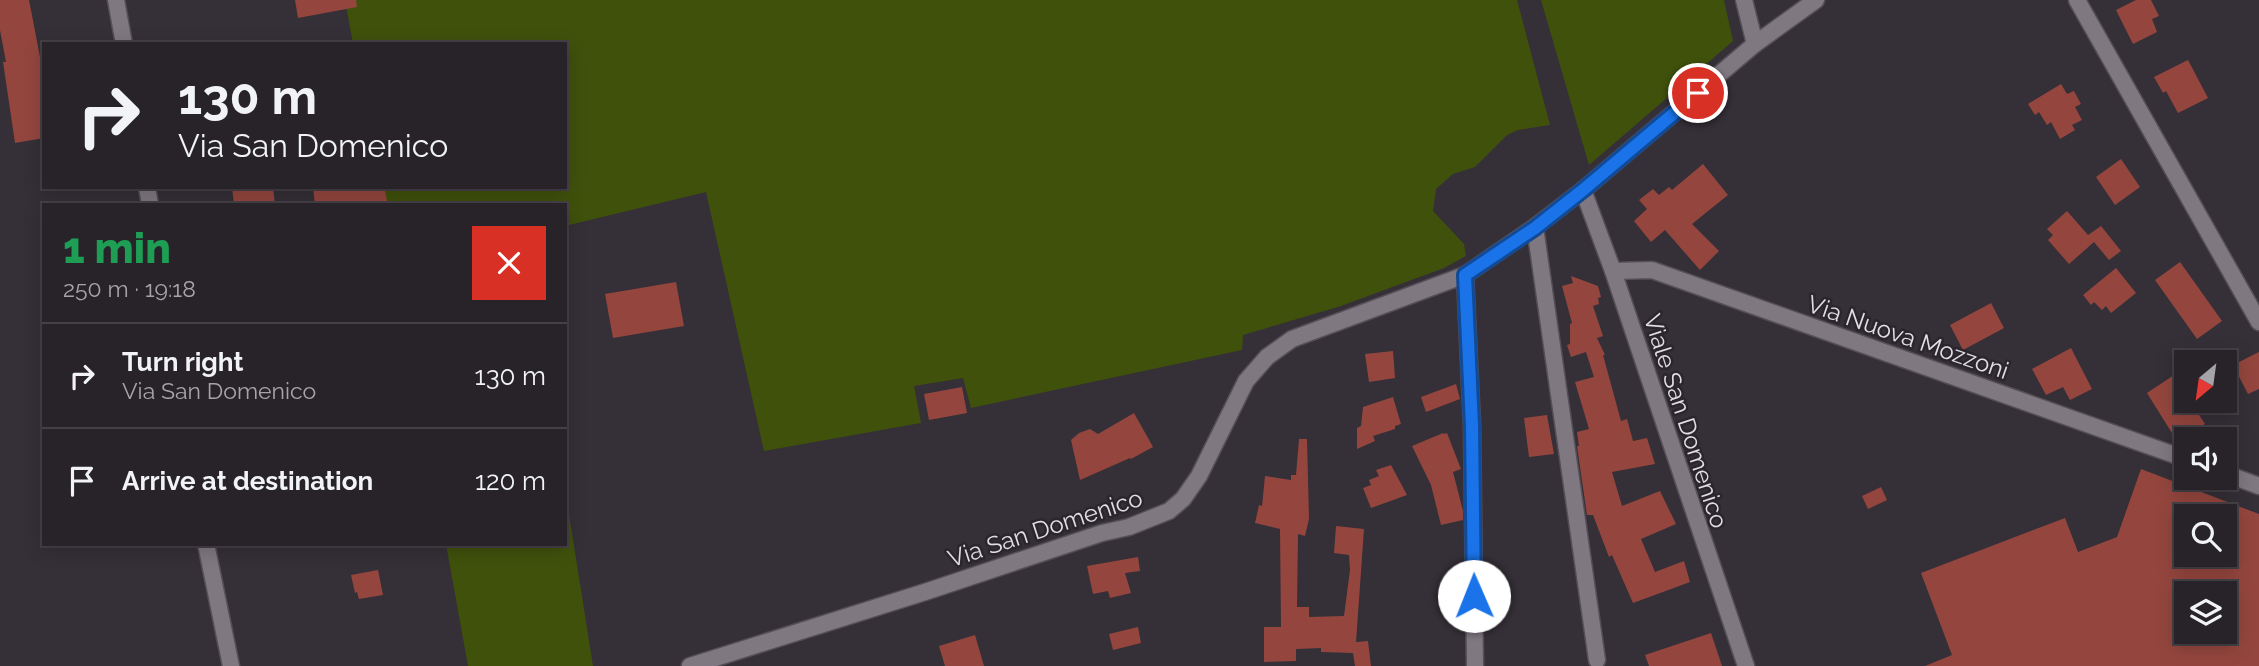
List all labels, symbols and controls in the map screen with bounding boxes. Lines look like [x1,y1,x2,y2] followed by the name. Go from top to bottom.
[1668,63,1728,123] pin
[178,68,317,125] text: 130 m
[63,70,154,161] icon: right
[1679,74,1717,112] icon: arrive
[178,127,448,164] text: Via San Domenico
[63,224,171,273] text: 1 min
[472,226,546,300] button: close
[63,275,196,302] text: 250 m · 19:18
[1804,289,2012,385] street label: Via Nuova Mozzoni
[1638,310,1734,532] street label: Viale San Domenico
[122,347,243,377] text: Turn right
[2174,350,2236,413] north arrow
[2174,350,2237,644] map controls
[63,357,101,395] icon: right
[475,361,546,391] text: 130 m
[122,377,316,404] text: Via San Domenico
[2174,427,2237,490] button: sound
[63,462,101,500] icon: arrive
[122,466,373,496] text: Arrive at destination
[475,466,546,496] text: 120 m
[944,483,1146,573] street label: Via San Domenico
[2174,504,2237,567] button: search
[1437,559,1511,633] position arrow
[2174,581,2237,644] button: layers

